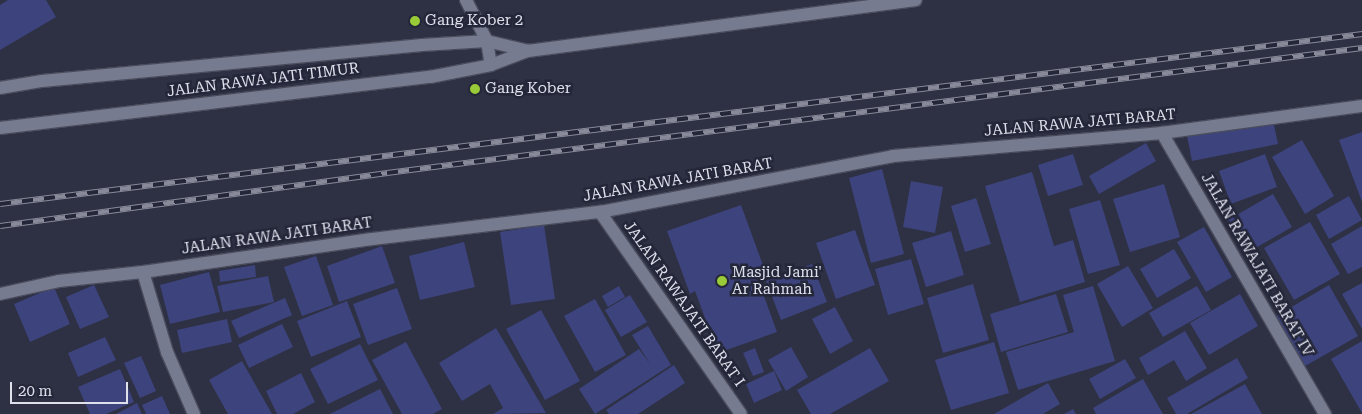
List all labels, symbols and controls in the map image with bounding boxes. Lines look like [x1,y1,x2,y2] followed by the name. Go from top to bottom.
[425,12,523,30] place label: Gang Kober 2
[409,15,421,27] marker: Gang Kober 2
[166,59,360,101] street label: JALAN RAWA JATI TIMUR
[485,80,571,98] place label: Gang Kober
[469,83,481,95] marker: Gang Kober
[983,106,1177,140] street label: JALAN RAWA JATI BARAT
[582,154,774,206] street label: JALAN RAWA JATI BARAT
[1197,170,1317,360] street label: JALAN RAWAJATI BARAT IV
[181,214,373,258] street label: JALAN RAWA JATI BARAT
[620,218,748,390] street label: JALAN RAWAJATI BARAT I
[732,263,822,298] place label: Masjid Jami' Ar Rahmah
[716,275,728,287] marker: Masjid Jami' Ar Rahmah
[12,372,130,404] scale bar
[18,382,52,400] text: 20 m

